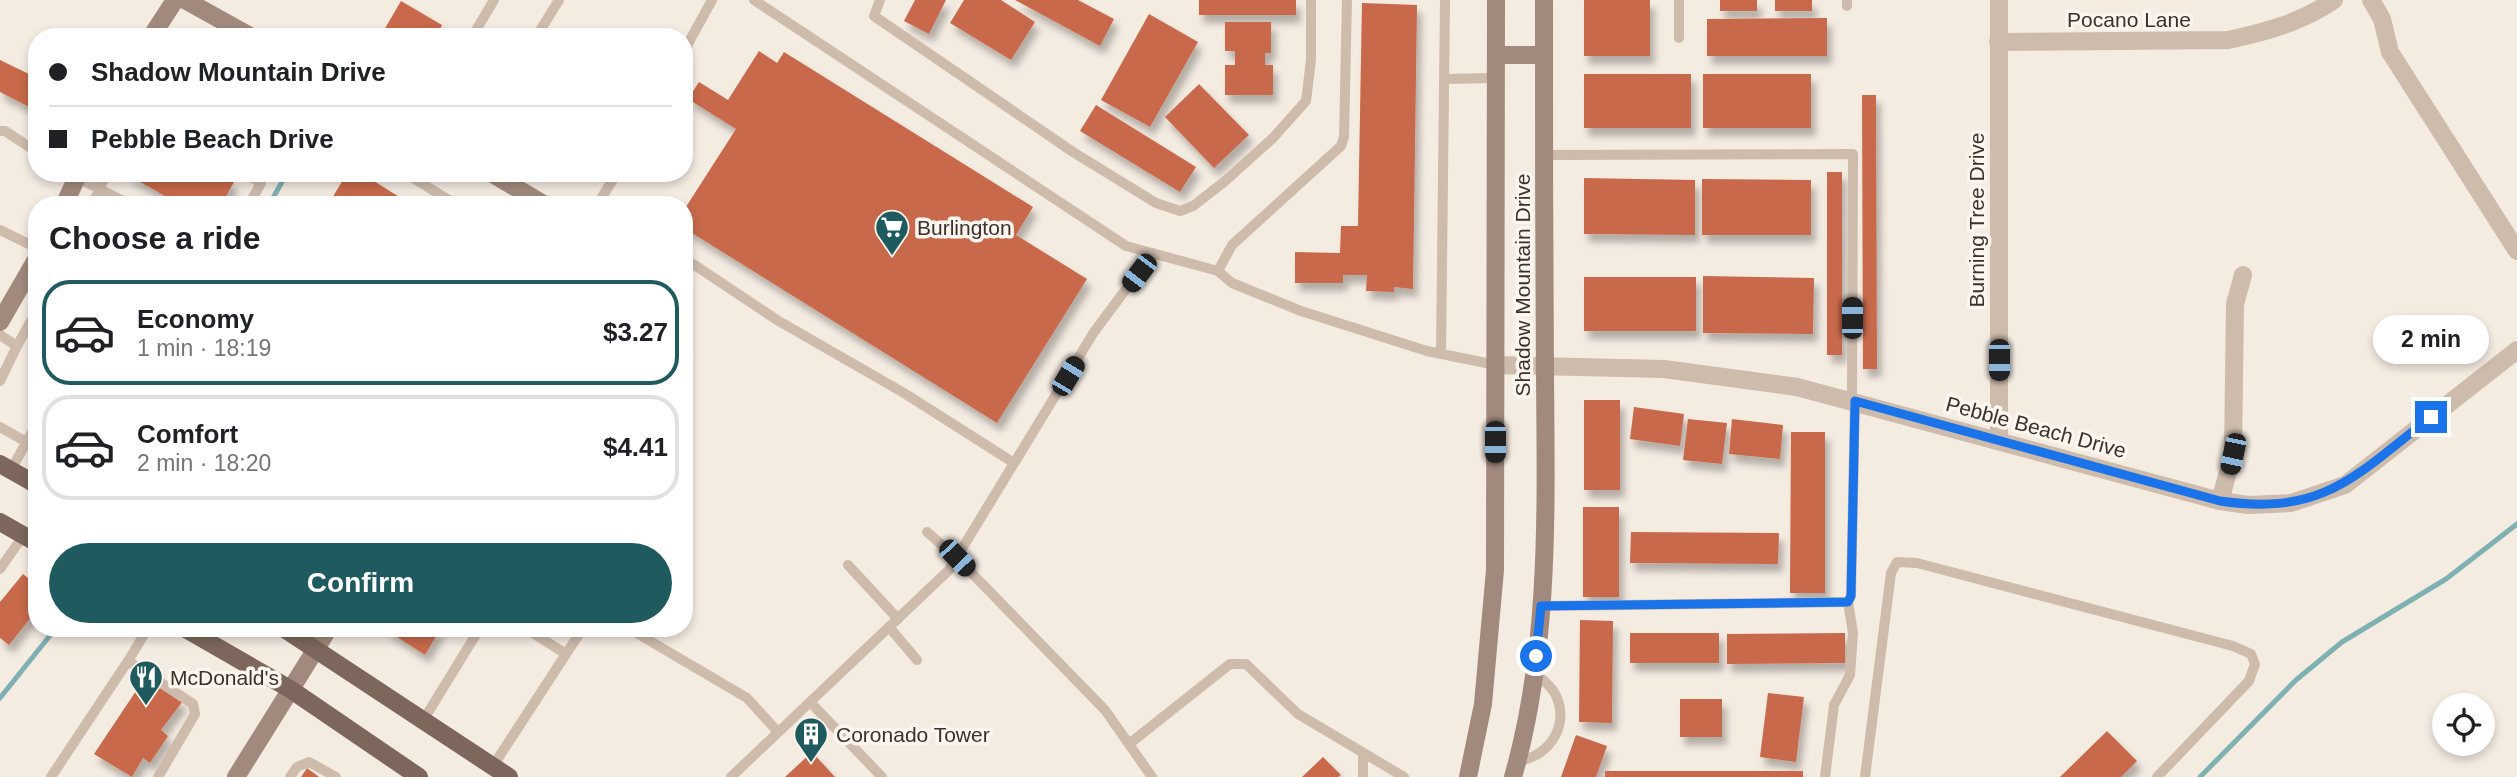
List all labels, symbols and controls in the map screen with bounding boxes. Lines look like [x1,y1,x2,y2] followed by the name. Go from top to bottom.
[2067,8,2191,31] street label: Pocano Lane
[91,57,386,87] text: Shadow Mountain Drive
[91,124,334,154] text: Pebble Beach Drive
[1965,132,1988,308] street label: Burning Tree Drive
[1511,174,1534,396] street label: Shadow Mountain Drive
[873,208,911,257] supermarket icon: Burlington
[917,216,1012,239] place label: Burlington
[49,220,261,256] text: Choose a ride
[1118,250,1161,296] car
[1842,297,1863,339] car
[53,301,116,364] icon: car
[137,304,254,334] text: Economy
[2373,316,2489,364] callout: 2 min
[603,317,668,347] text: $3.27
[2401,326,2461,352] text: 2 min
[137,335,271,361] text: 1 min · 18:19
[1989,339,2010,381] car
[1049,353,1088,399] car
[1943,392,2129,462] street label: Pebble Beach Drive
[2415,401,2447,433] route end
[53,416,116,479] icon: car
[137,419,238,449] text: Comfort
[1485,421,1506,463] car
[2219,431,2248,477] car
[603,432,668,462] text: $4.41
[137,450,271,476] text: 2 min · 18:20
[935,536,980,580] car
[49,543,672,623] button: Confirm
[1520,640,1552,672] route start
[127,658,165,707] restaurant icon: McDonald's
[170,666,279,689] place label: McDonald's
[2432,693,2495,756] map controls
[2432,693,2495,756] button: locate
[792,715,830,764] building icon: Coronado Tower
[836,723,990,746] place label: Coronado Tower

